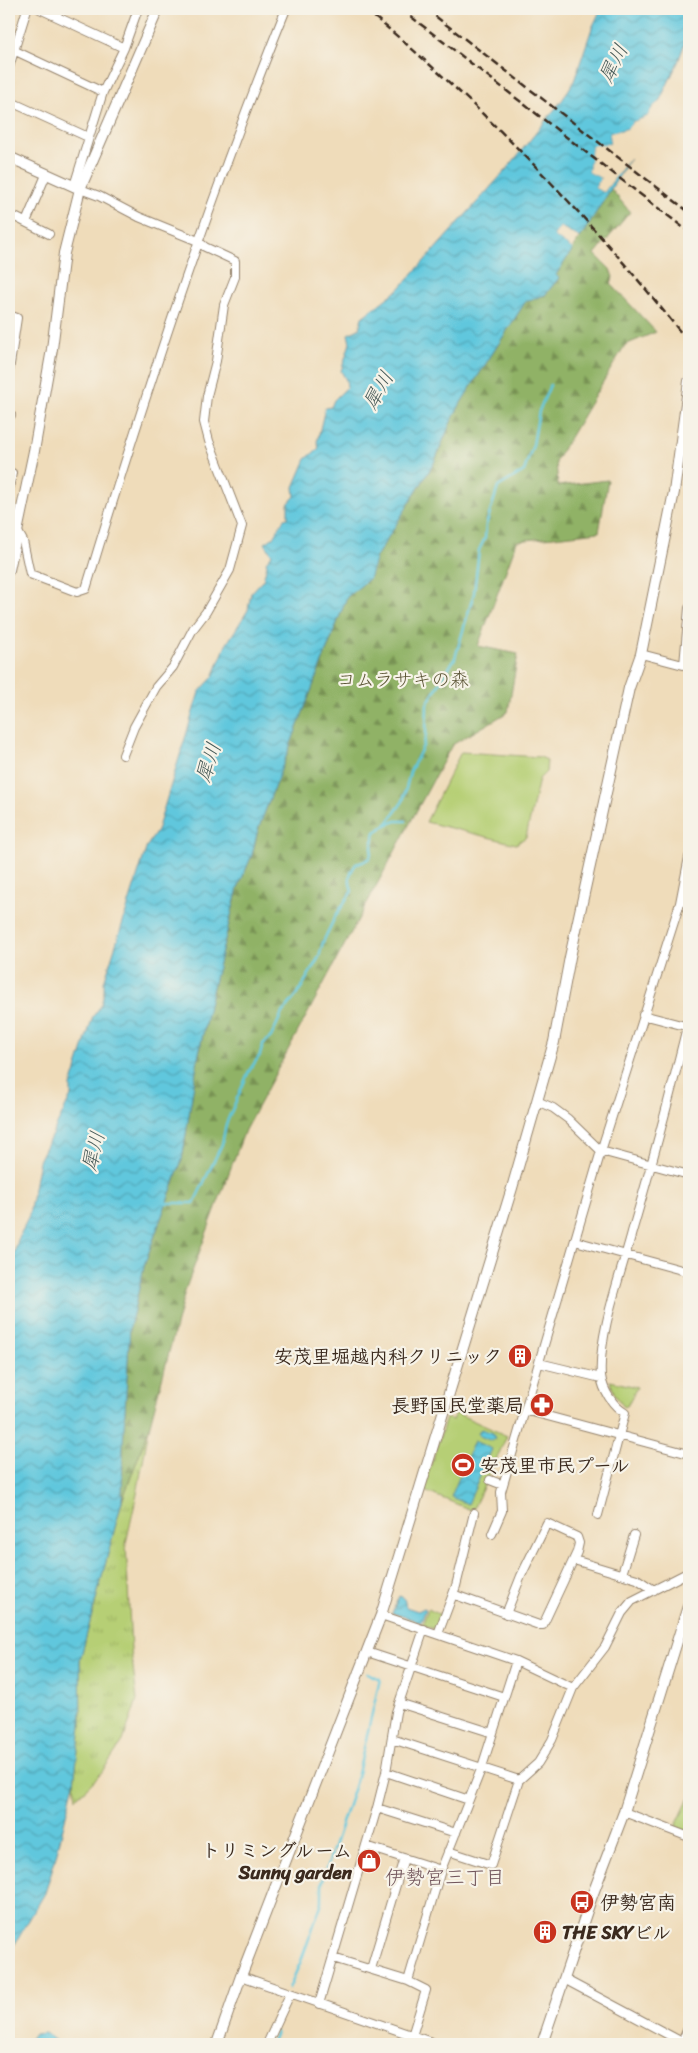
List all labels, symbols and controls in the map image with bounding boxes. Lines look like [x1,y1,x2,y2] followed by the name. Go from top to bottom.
[589,37,638,89] water label: 犀川
[353,364,404,416] water label: 犀川
[337,663,469,696] park label: コムラサキの森
[186,738,231,787] water label: 犀川
[72,1127,115,1175] water label: 犀川
[274,1340,502,1373] place label: 安茂里堀越内科クリニック
[507,1343,533,1369] building icon: 安茂里堀越内科クリニック
[391,1389,524,1422] place label: 長野国民堂薬局
[529,1392,555,1418] pharmacy icon: 長野国民堂薬局
[480,1449,630,1482] place label: 安茂里市民プール
[450,1452,476,1478] sports icon: 安茂里市民プール
[202,1834,353,1889] place label: トリミングルーム Sunny garden
[356,1848,382,1874] shop icon: トリミングルーム Sunny garden
[385,1860,505,1895] district label: 伊勢宮三丁目
[600,1886,676,1919] place label: 伊勢宮南
[569,1889,595,1915] bus stop icon: 伊勢宮南
[562,1916,671,1949] place label: THE SKYビル
[532,1919,558,1945] building icon: THE SKYビル

